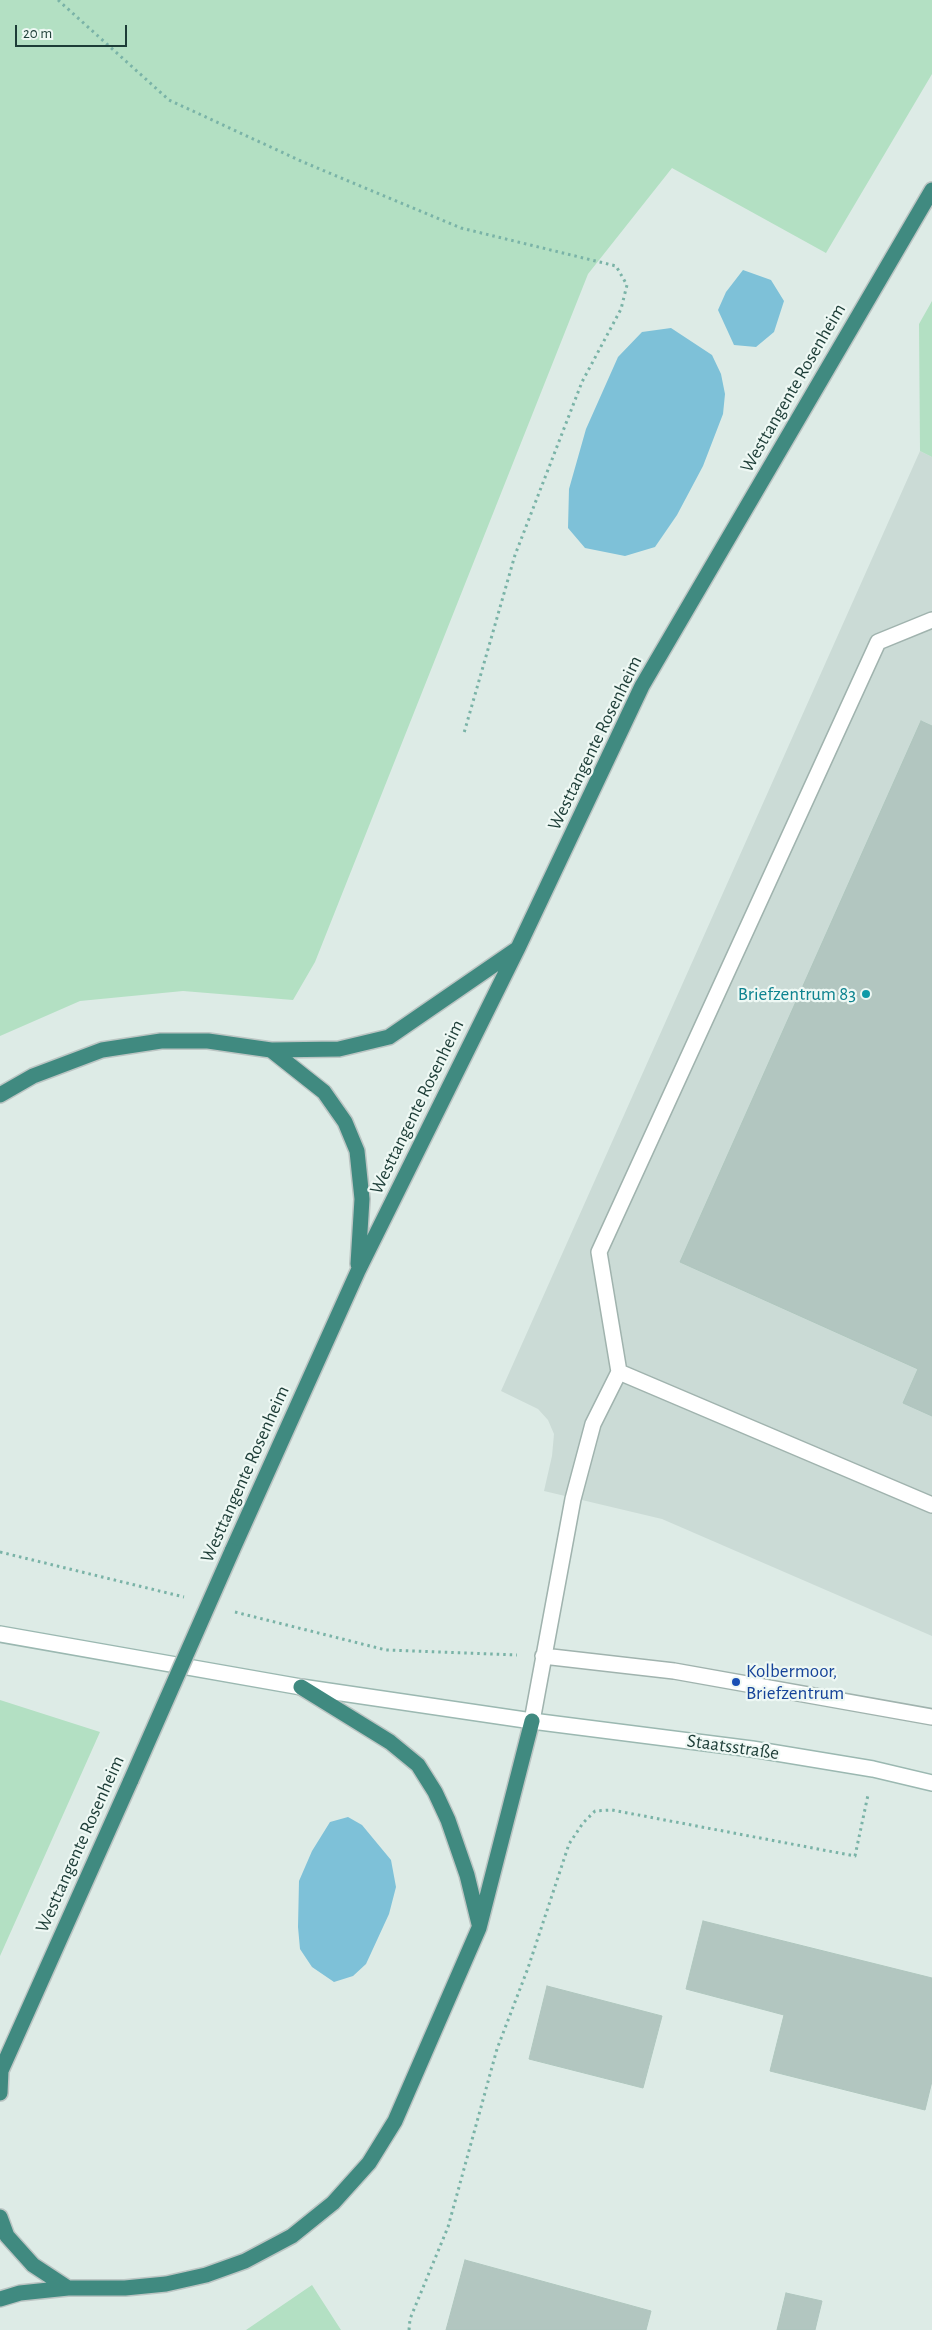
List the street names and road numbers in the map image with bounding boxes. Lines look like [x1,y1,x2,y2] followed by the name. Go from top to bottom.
[735,300,851,476] street label: Westtangente Rosenheim
[543,652,647,834] street label: Westtangente Rosenheim
[365,1016,469,1198] street label: Westtangente Rosenheim
[196,1382,294,1566] street label: Westtangente Rosenheim
[685,1729,781,1765] street label: Staatsstraße
[31,1752,129,1936] street label: Westtangente Rosenheim

